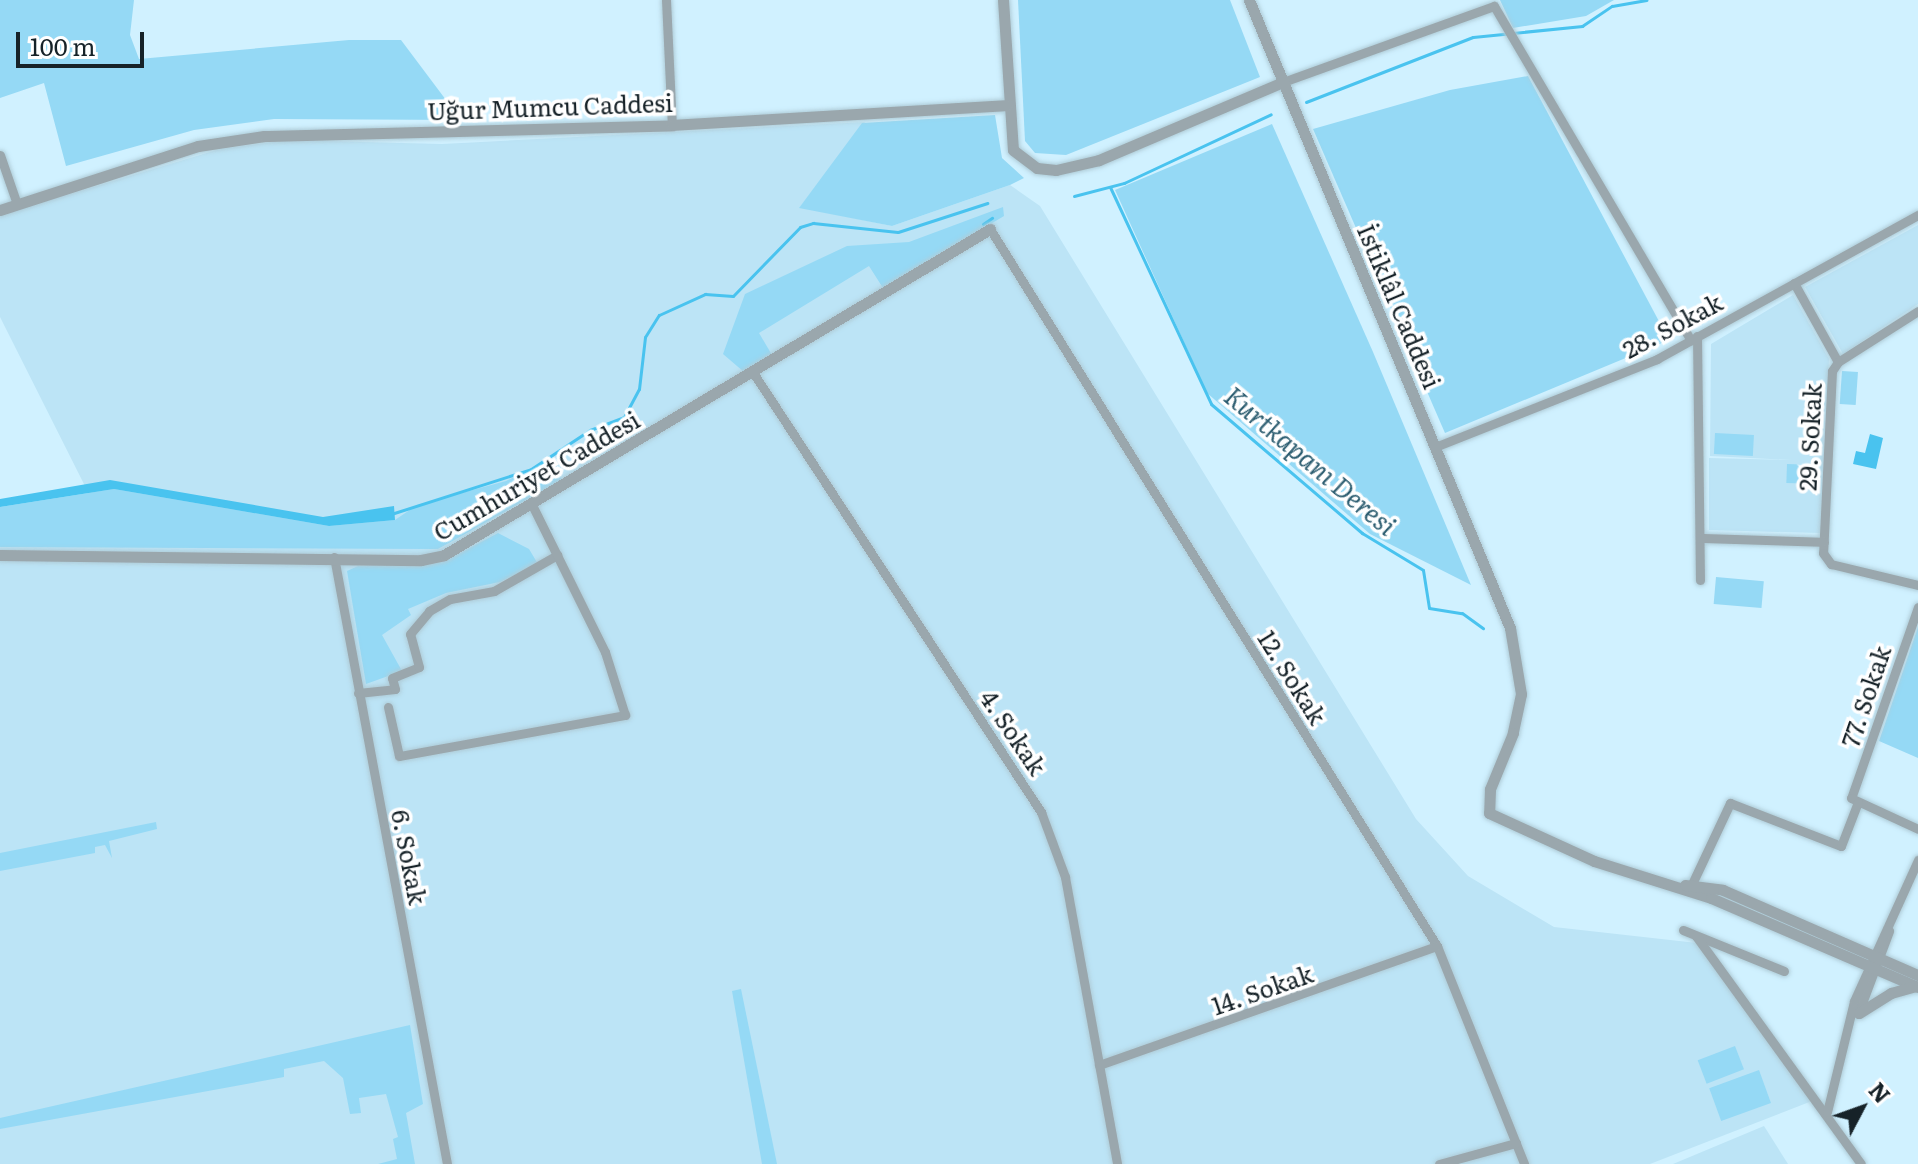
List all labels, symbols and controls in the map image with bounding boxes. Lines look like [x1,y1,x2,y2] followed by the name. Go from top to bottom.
[20,16,148,66] scale bar
[30,28,96,63] text: 100 m
[427,87,673,125] street label: Uğur Mumcu Caddesi
[1352,220,1448,392] street label: İstiklâl Caddesi
[1617,287,1727,363] street label: 28. Sokak
[1219,379,1403,541] water label: Kurtkapanı Deresi
[1792,382,1826,492] street label: 29. Sokak
[428,404,644,546] street label: Cumhuriyet Caddesi
[1253,625,1333,729] street label: 12. Sokak
[1834,642,1896,750] street label: 77. Sokak
[975,684,1053,780] street label: 4. Sokak
[387,807,433,907] street label: 6. Sokak
[1208,958,1316,1020] street label: 14. Sokak
[1822,1068,1902,1148] north arrow
[1862,1074,1899,1110] text: N

